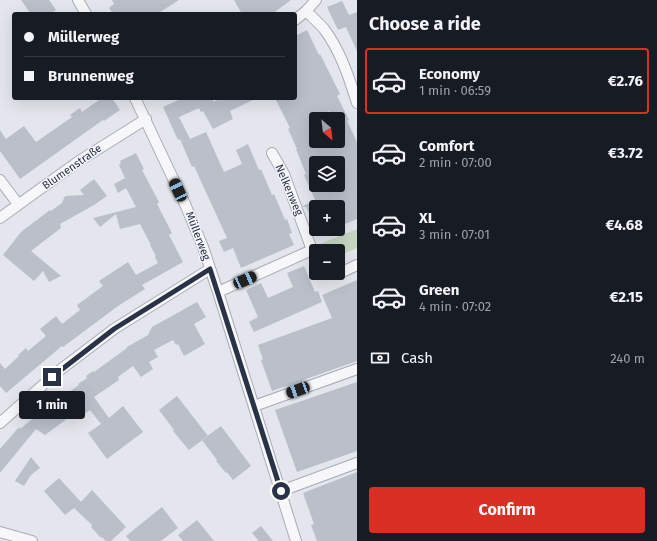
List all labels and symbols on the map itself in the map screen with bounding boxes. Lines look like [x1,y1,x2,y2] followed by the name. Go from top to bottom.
[309,112,345,148] north arrow
[40,142,104,192] street label: Blumenstraße
[272,162,306,218] street label: Nelkenweg
[167,177,189,203] car
[183,210,213,262] street label: Müllerweg
[232,270,258,290] car
[43,368,61,386] route end
[285,380,311,400] car
[19,391,85,419] callout: 1 min
[272,482,290,500] route start

